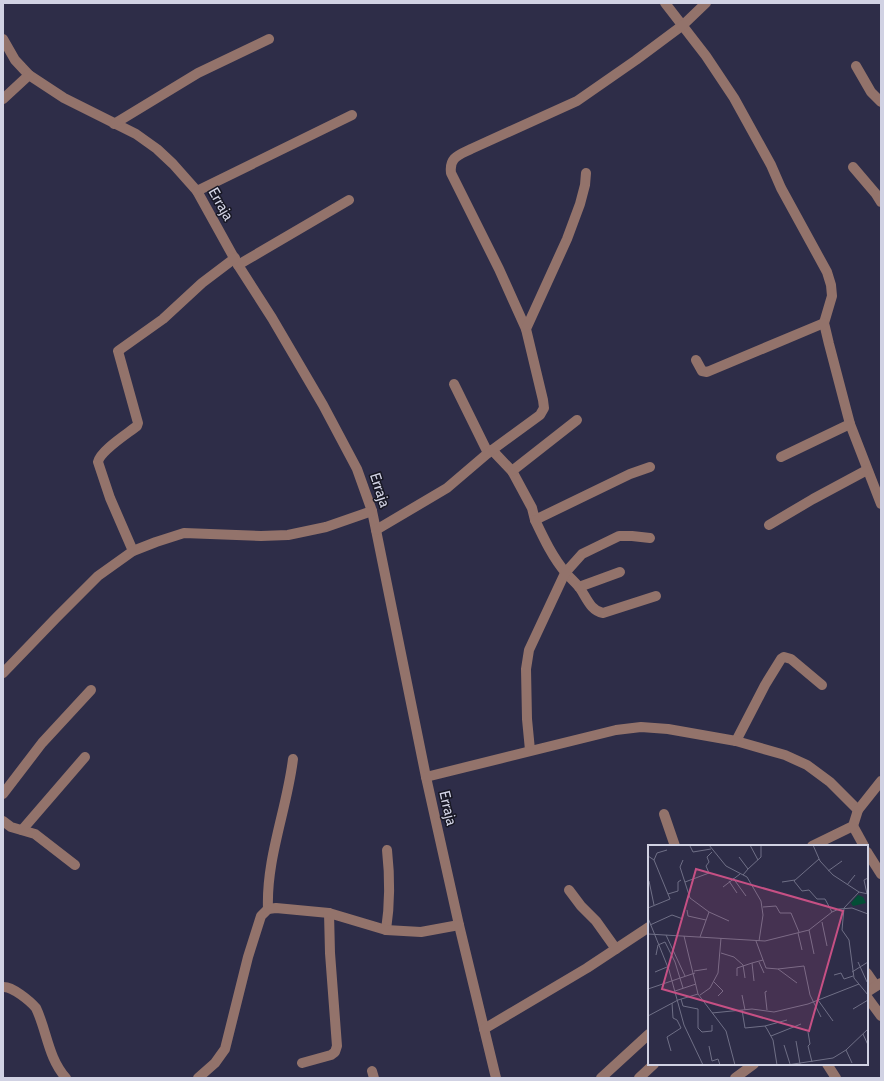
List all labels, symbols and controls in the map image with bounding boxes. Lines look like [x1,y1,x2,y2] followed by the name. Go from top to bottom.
[204,184,238,224] street label: Erraja
[366,471,394,510] street label: Erraja
[435,789,461,828] street label: Erraja
[648,845,868,1065] inset map

